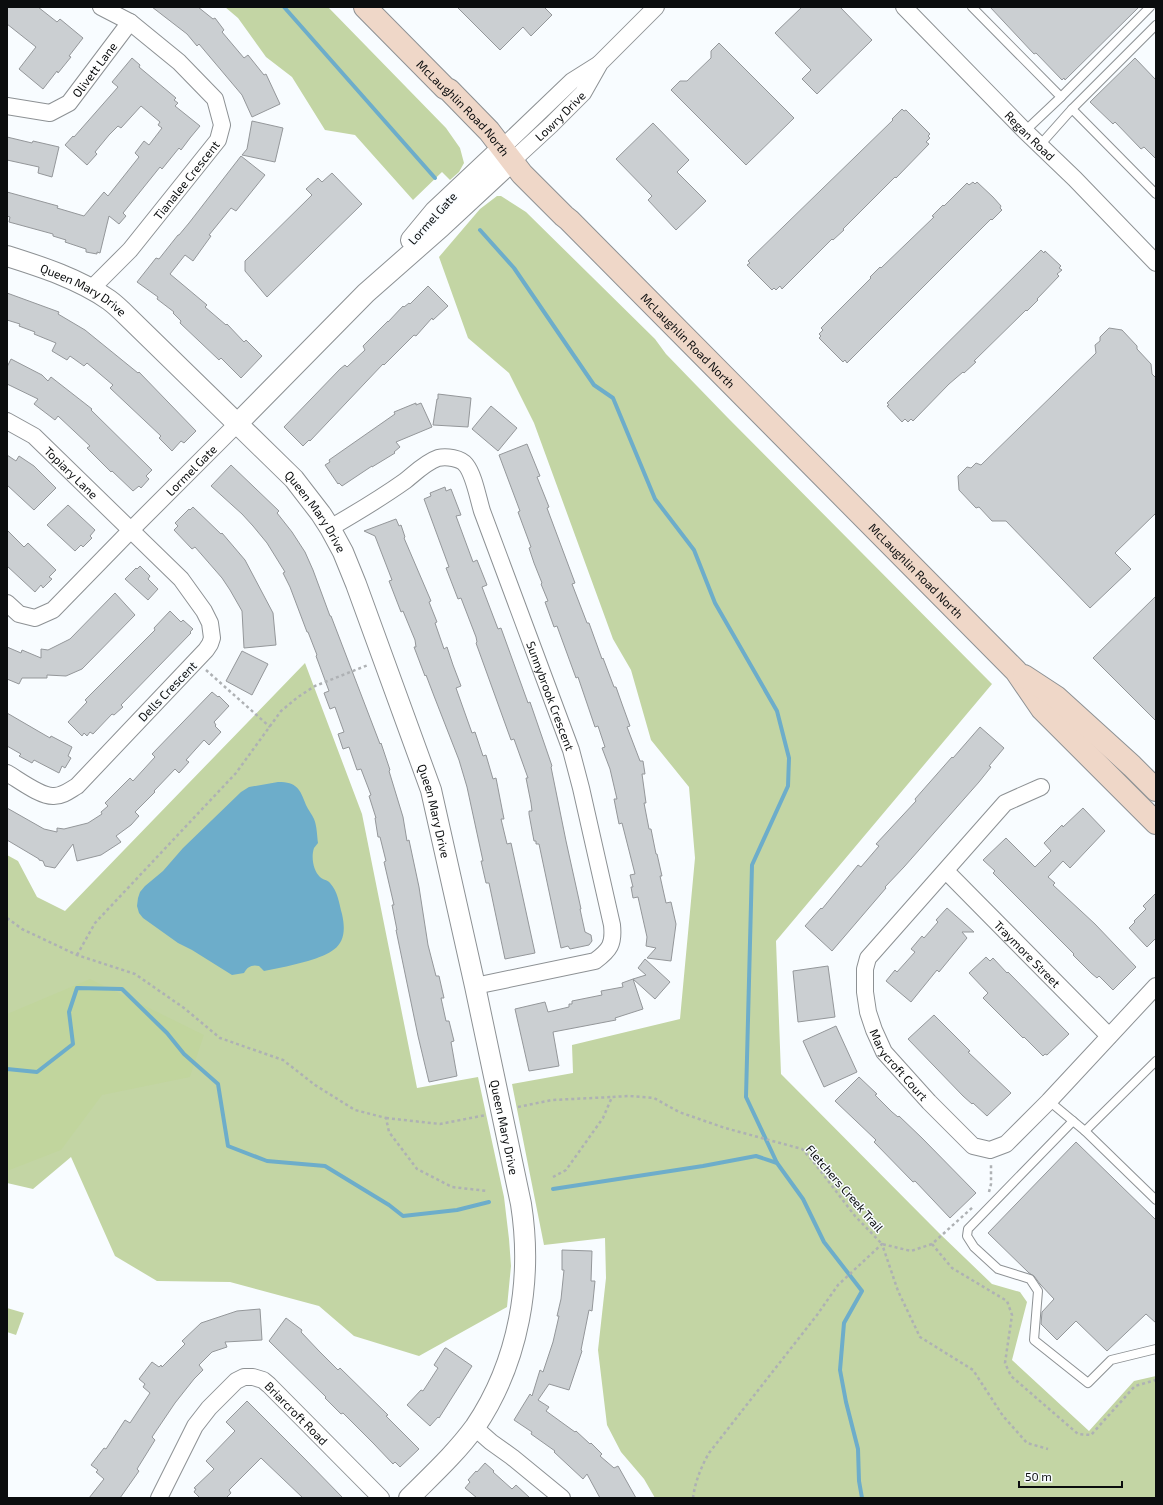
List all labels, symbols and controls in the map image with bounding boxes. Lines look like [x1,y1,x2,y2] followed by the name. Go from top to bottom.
[69,39,120,100] street label: Olivett Lane
[414,57,512,159] street label: McLaughlin Road North
[532,88,588,143] street label: Lowry Drive
[1002,108,1058,163] street label: Regan Road
[150,137,222,222] street label: Tianalee Crescent
[405,189,459,247] street label: Lormel Gate
[38,261,130,319] street label: Queen Mary Drive
[638,290,738,391] street label: McLaughlin Road North
[163,442,219,498] street label: Lormel Gate
[42,443,101,501] street label: Topiary Lane
[282,467,349,555] street label: Queen Mary Drive
[866,520,966,621] street label: McLaughlin Road North
[524,639,578,753] street label: Sunnybrook Crescent
[135,658,199,724] street label: Dells Crescent
[414,762,453,859] street label: Queen Mary Drive
[992,917,1064,990] street label: Traymore Street
[867,1027,931,1104] street label: Marycroft Court
[487,1078,522,1176] street label: Queen Mary Drive
[803,1142,887,1235] street label: Fletchers Creek Trail
[262,1378,331,1447] street label: Briarcroft Road
[1019,1463,1122,1489] scale bar
[1025,1469,1052,1483] text: 50 m

